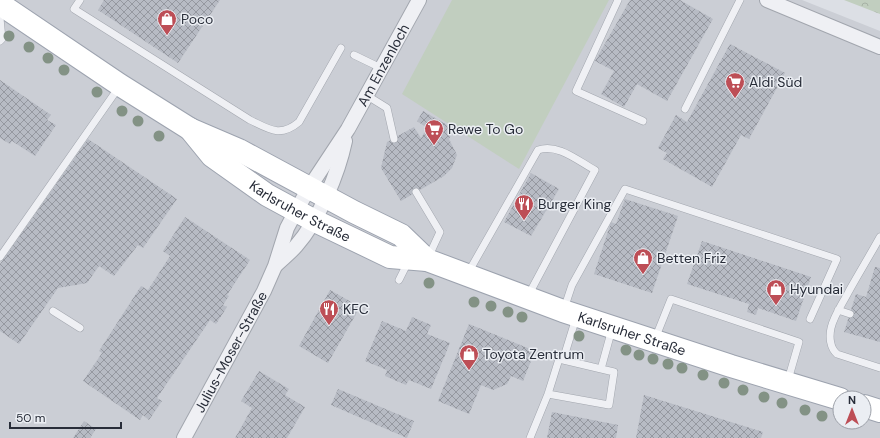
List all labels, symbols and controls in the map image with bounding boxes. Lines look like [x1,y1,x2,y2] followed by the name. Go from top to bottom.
[156,8,178,36] shop icon: Poco
[181,10,213,28] place label: Poco
[353,21,413,109] street label: Am Enzenloch
[724,71,746,99] supermarket icon: Aldi Süd
[749,73,802,91] place label: Aldi Süd
[423,118,445,146] supermarket icon: Rewe To Go
[448,120,523,138] place label: Rewe To Go
[246,176,354,246] street label: Karlsruher Straße
[513,193,535,221] restaurant icon: Burger King
[538,195,611,213] place label: Burger King
[632,247,654,275] shop icon: Betten Friz
[657,249,726,267] place label: Betten Friz
[765,278,787,306] shop icon: Hyundai
[790,280,843,298] place label: Hyundai
[191,288,271,416] street label: Julius-Moser-Straße
[318,298,340,326] restaurant icon: KFC
[343,300,369,318] place label: KFC
[576,308,688,360] street label: Karlsruher Straße
[458,343,480,371] shop icon: Toyota Zentrum
[483,345,584,363] place label: Toyota Zentrum
[832,390,872,430] north arrow
[848,393,856,407] text: N
[10,404,121,430] scale bar
[16,410,45,426] text: 50 m

